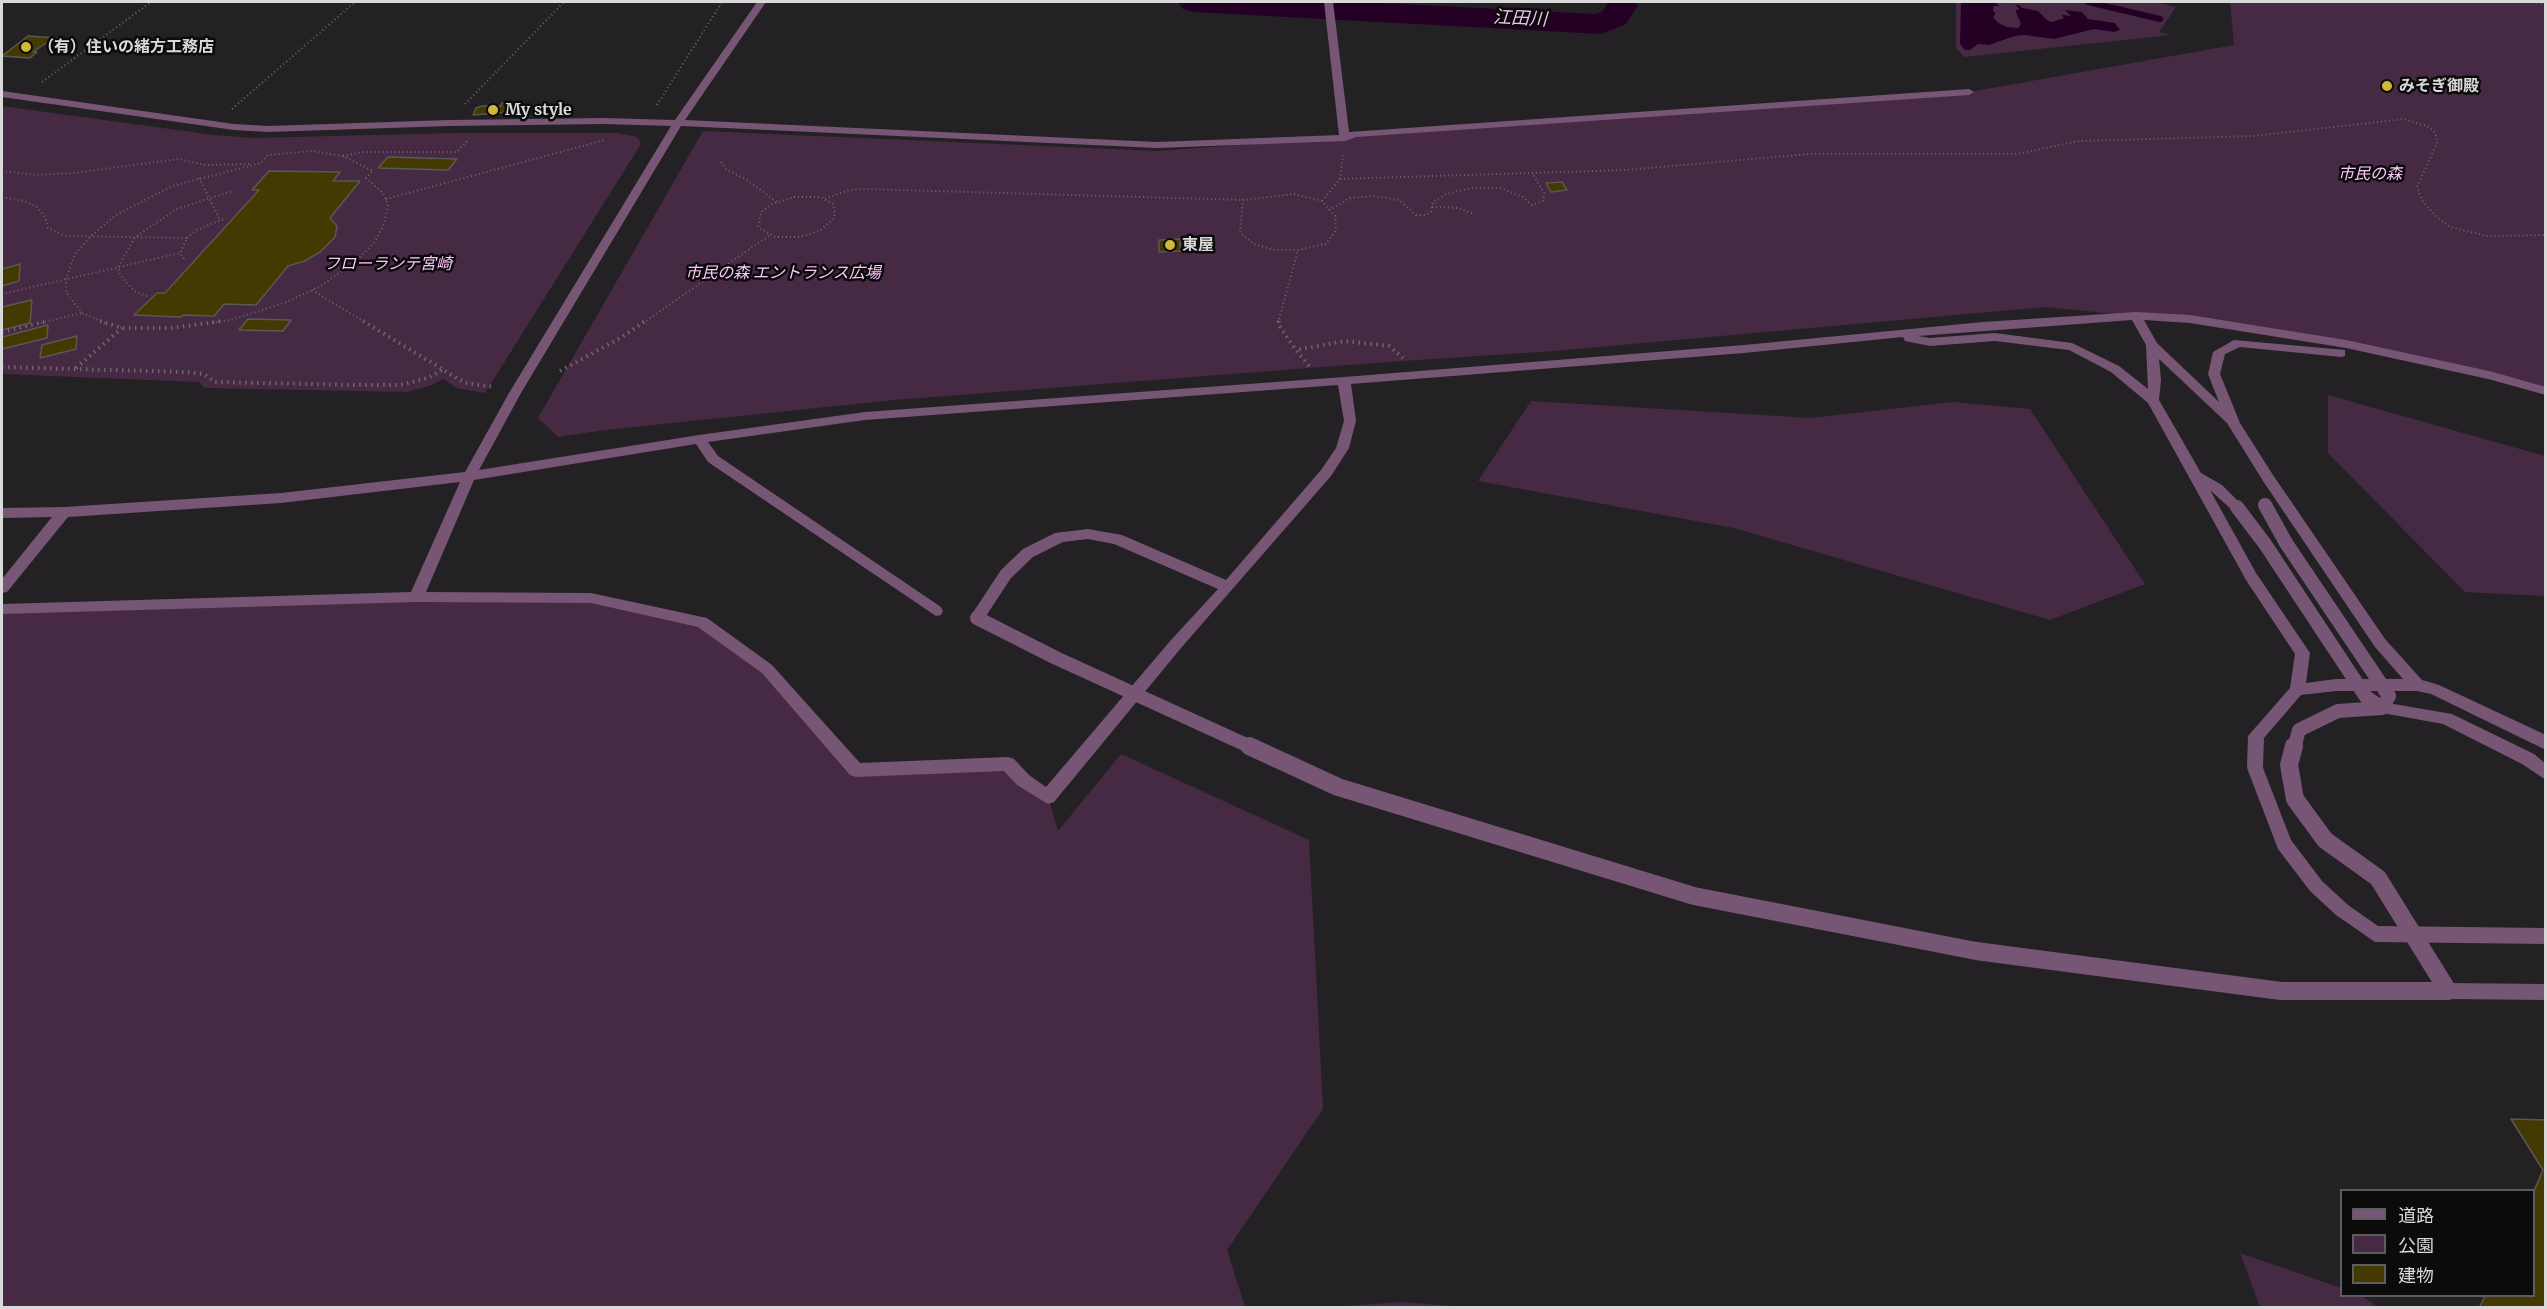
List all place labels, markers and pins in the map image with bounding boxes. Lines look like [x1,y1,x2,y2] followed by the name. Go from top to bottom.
[38,37,214,57] place label: （有）住いの緒方工務店
[19,40,33,54] marker: （有）住いの緒方工務店
[2399,76,2479,96] place label: みそぎ御殿
[2380,79,2394,93] marker: みそぎ御殿
[505,100,572,120] place label: My style
[486,103,500,117] marker: My style
[1182,235,1214,255] place label: 東屋
[1163,238,1177,252] marker: 東屋

